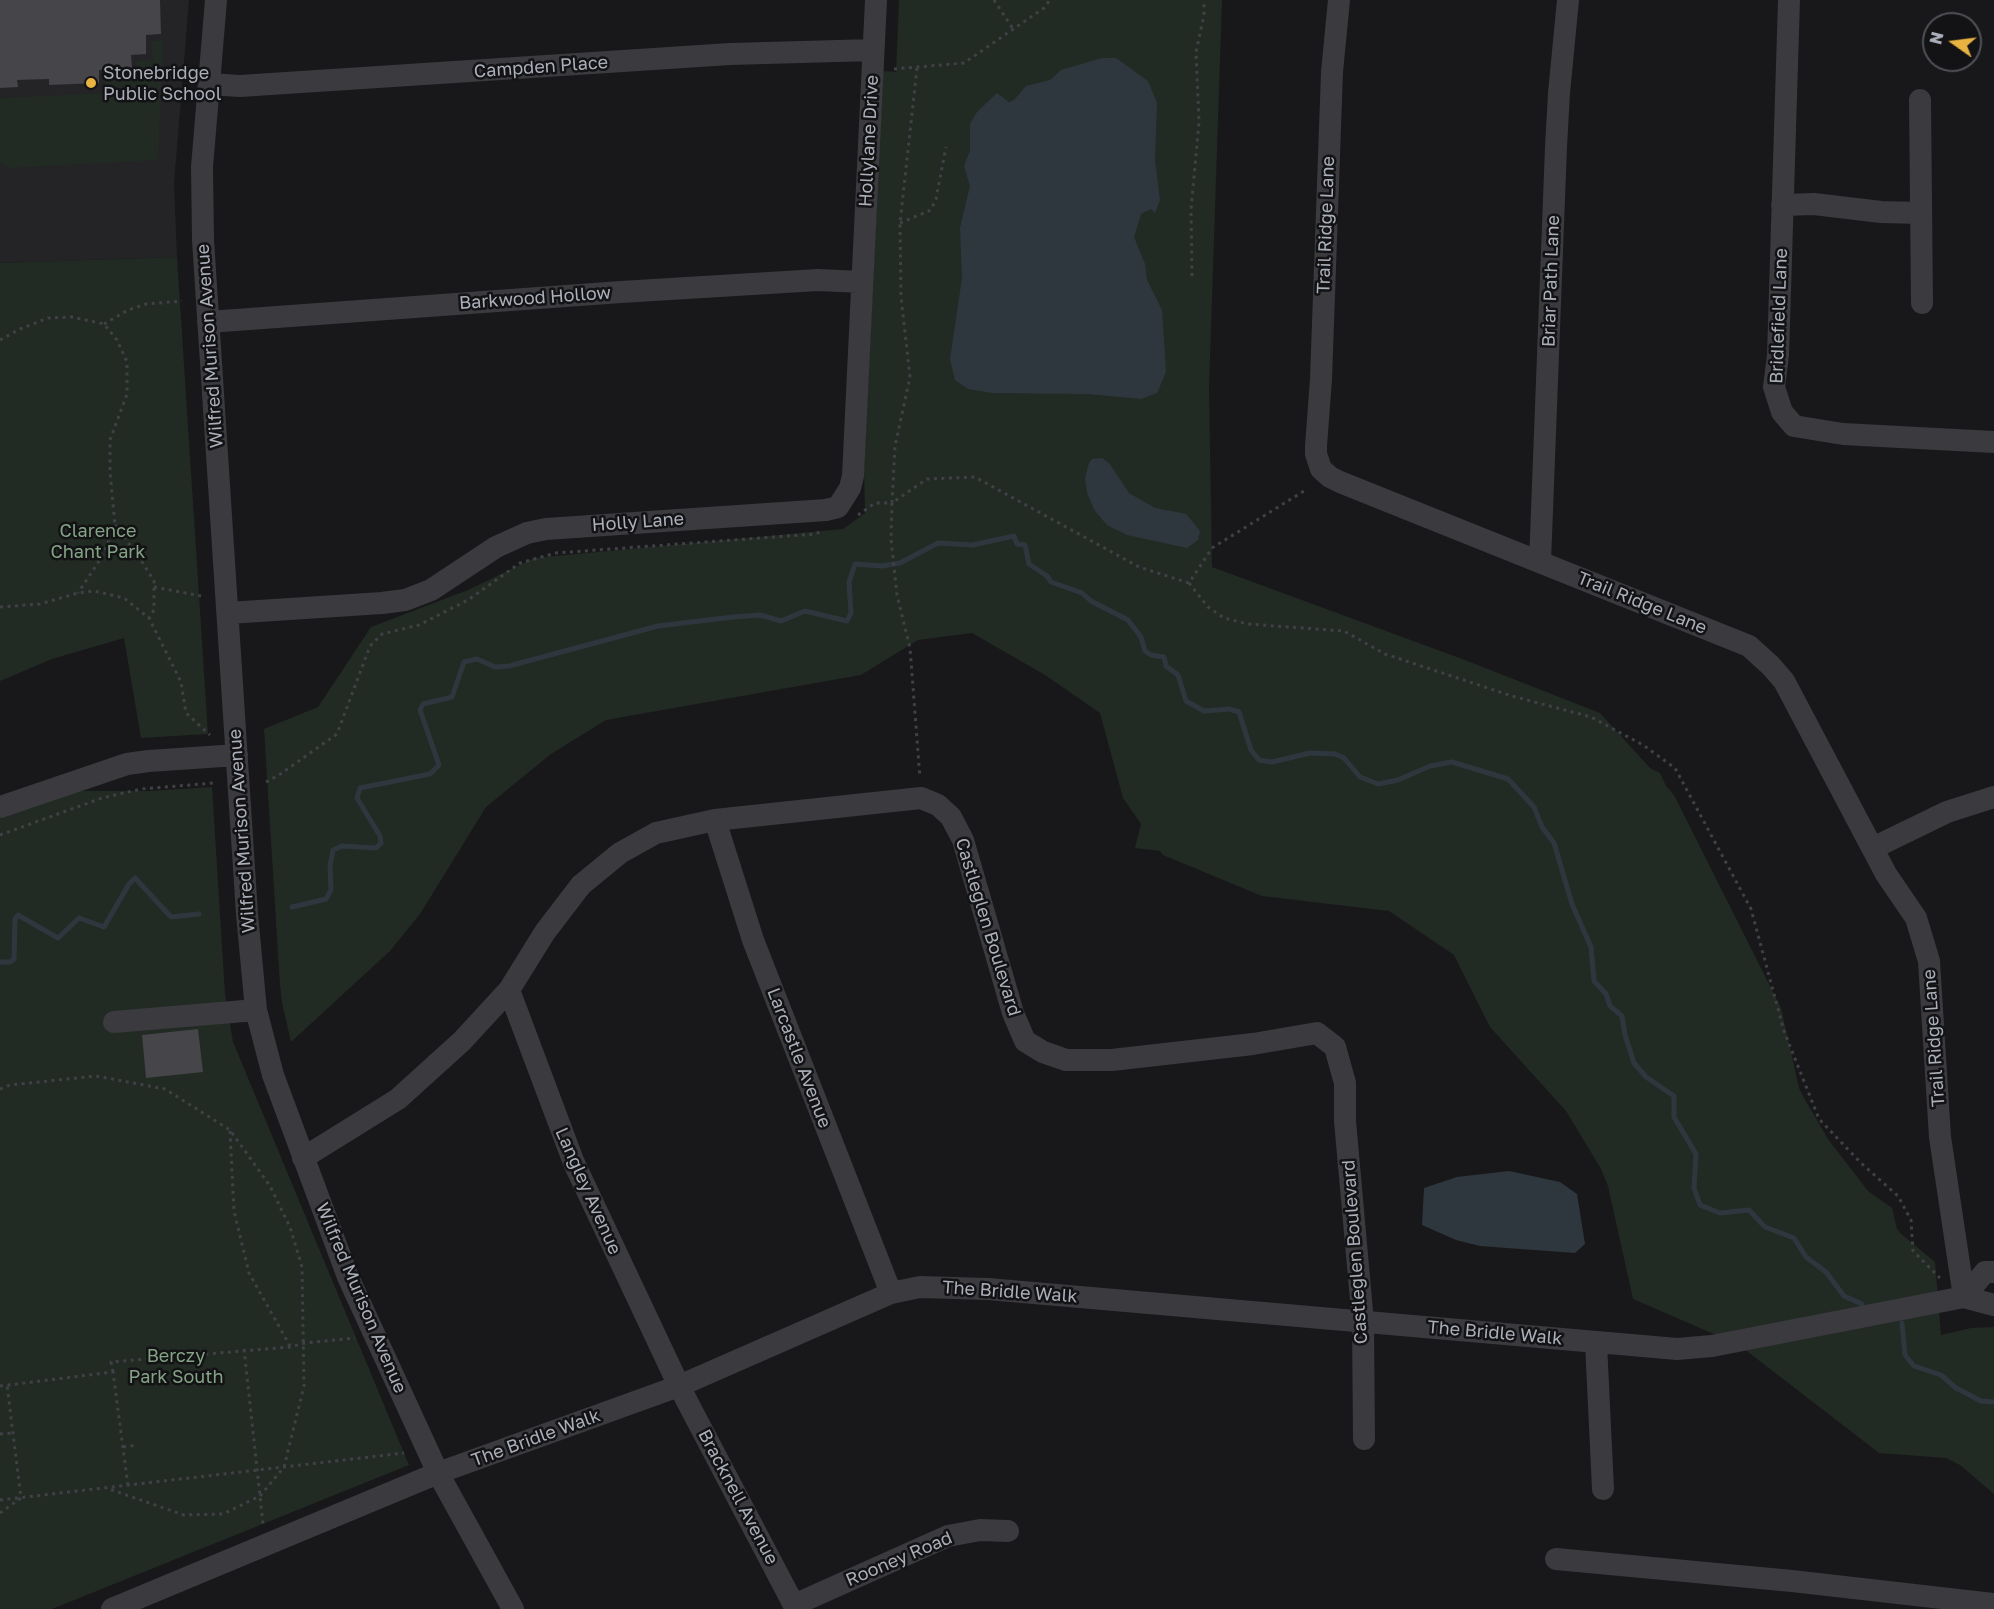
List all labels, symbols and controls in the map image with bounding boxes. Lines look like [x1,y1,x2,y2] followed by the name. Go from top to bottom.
[1922,12,1982,72] north arrow
[1925,30,1948,46] text: N
[473,52,609,82] street label: Campden Place
[103,62,221,104] place label: Stonebridge Public School
[855,74,883,208] street label: Hollylane Drive
[84,76,98,90] marker: Stonebridge Public School
[1313,156,1339,294] street label: Trail Ridge Lane
[1538,215,1564,347] street label: Briar Path Lane
[192,243,228,449] street label: Wilfred Murison Avenue
[1766,248,1792,384] street label: Bridlefield Lane
[458,282,612,314] street label: Barkwood Hollow
[591,508,685,536] street label: Holly Lane
[50,520,146,562] park label: Clarence Chant Park
[1574,567,1710,639] street label: Trail Ridge Lane
[224,728,260,934] street label: Wilfred Murison Avenue
[951,835,1025,1019] street label: Castleglen Boulevard
[1918,968,1950,1108] street label: Trail Ridge Lane
[762,985,836,1131] street label: Larcastle Avenue
[550,1124,626,1258] street label: Langley Avenue
[1338,1159,1372,1345] street label: Castleglen Boulevard
[311,1200,411,1396] street label: Wilfred Murison Avenue
[942,1277,1078,1307] street label: The Bridle Walk
[1427,1316,1563,1350] street label: The Bridle Walk
[129,1345,223,1388] park label: Berczy Park South
[469,1405,603,1471] street label: The Bridle Walk
[693,1426,783,1568] street label: Bracknell Avenue
[843,1527,955,1591] street label: Rooney Road

